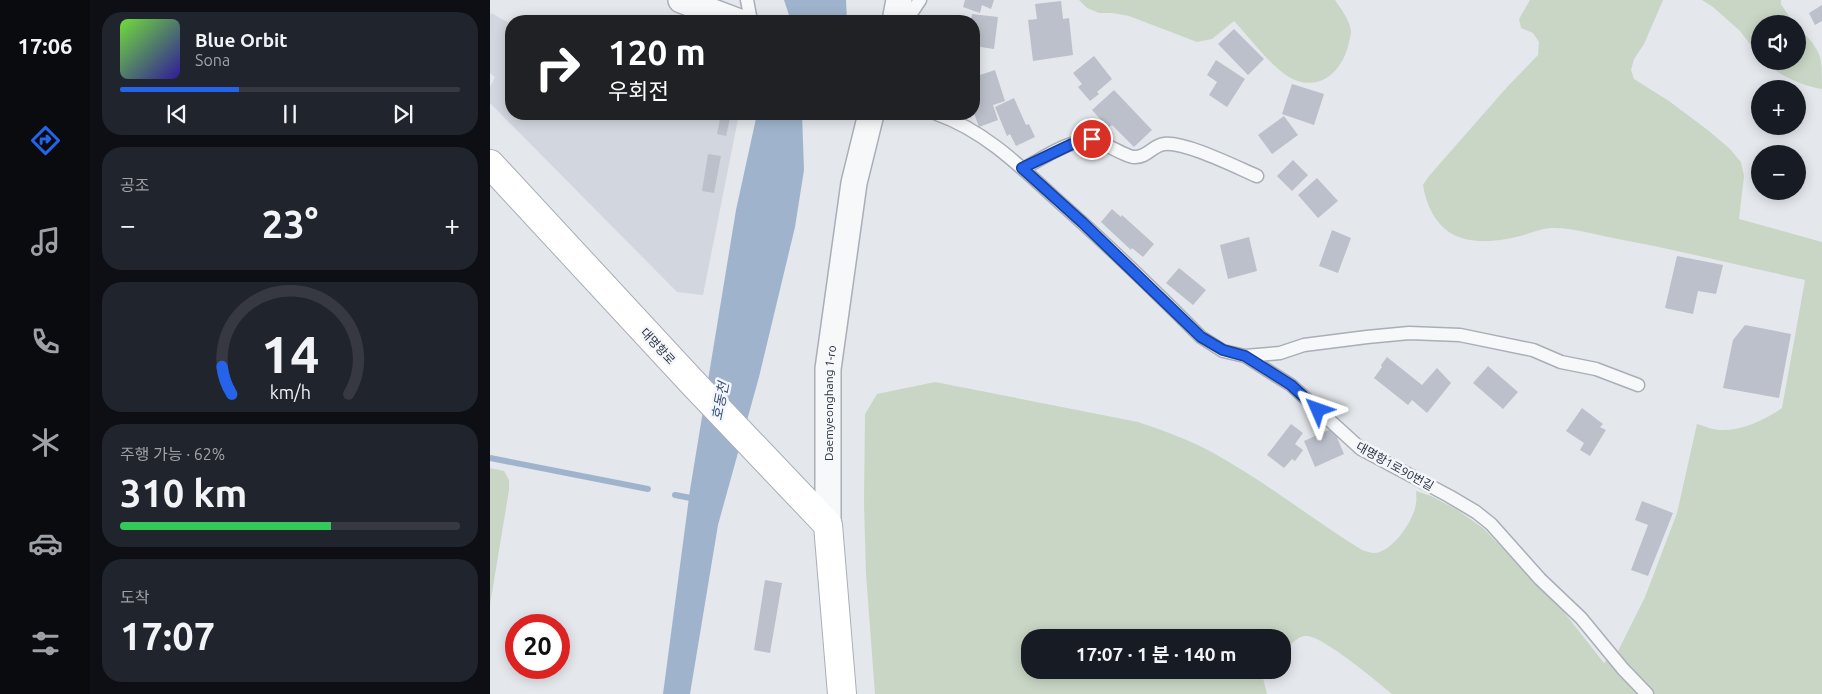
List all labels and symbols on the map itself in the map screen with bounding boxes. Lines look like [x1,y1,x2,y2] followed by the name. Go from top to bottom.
[1071,118,1113,160] pin
[638,325,678,367] street label: 대명항로
[821,344,838,461] street label: Daemyeonghang 1-ro
[708,379,732,421] water label: 호동천
[1291,383,1343,435] position arrow
[1354,439,1436,493] street label: 대명항1로90번길
[505,614,570,679] speed limit sign: 20

